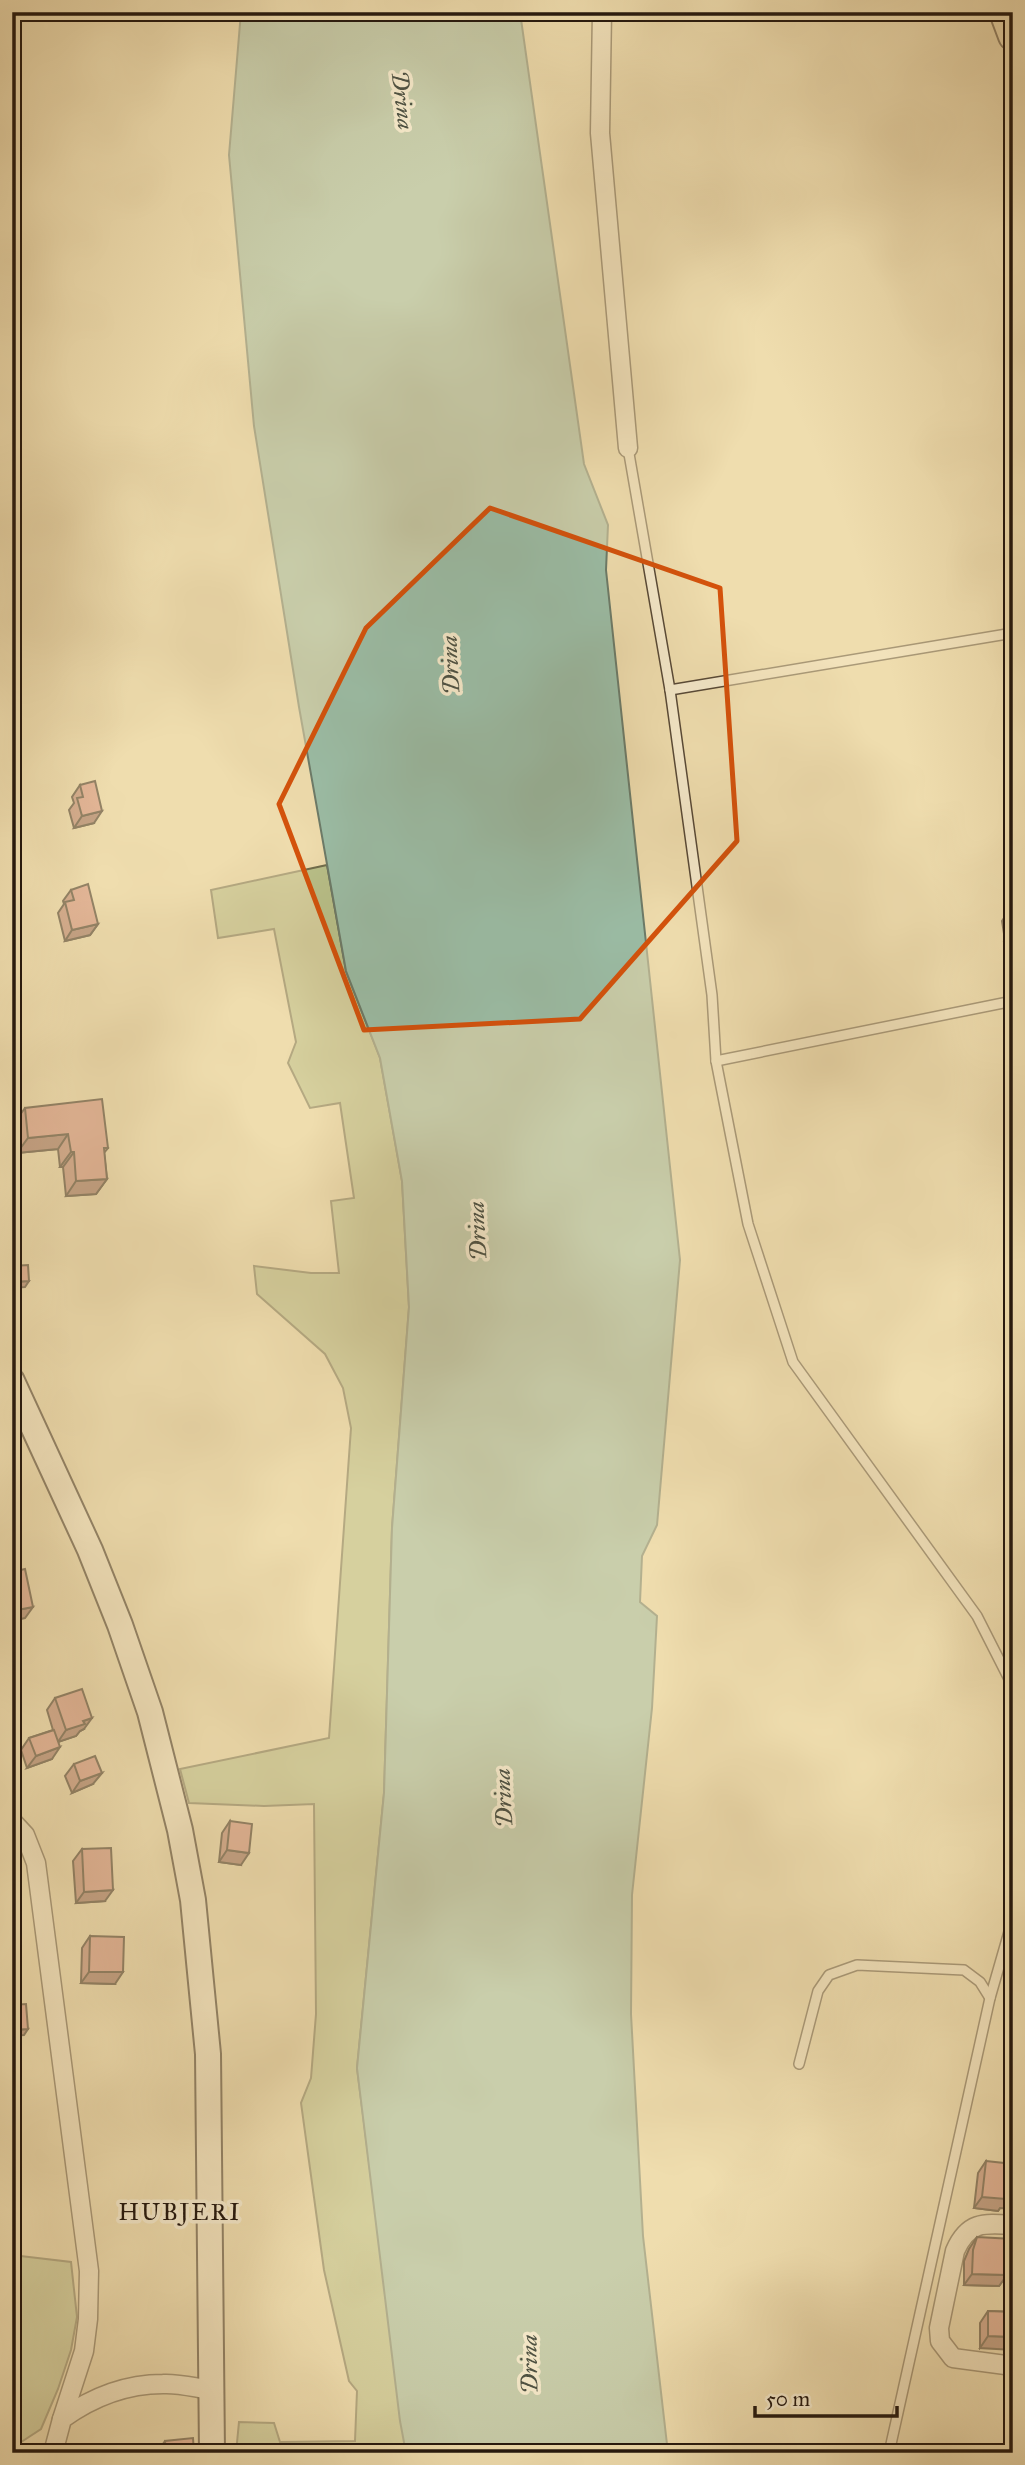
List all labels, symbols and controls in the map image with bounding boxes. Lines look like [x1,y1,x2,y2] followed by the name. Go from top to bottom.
[386,69,421,131] water label: Drina
[434,635,466,695] water label: Drina
[461,1201,493,1261] water label: Drina
[487,1768,519,1828] water label: Drina
[118,2197,242,2227] district label: HUBJERI
[514,2334,544,2394] water label: Drina
[755,2374,897,2418] scale bar
[766,2386,811,2412] text: 50 m

